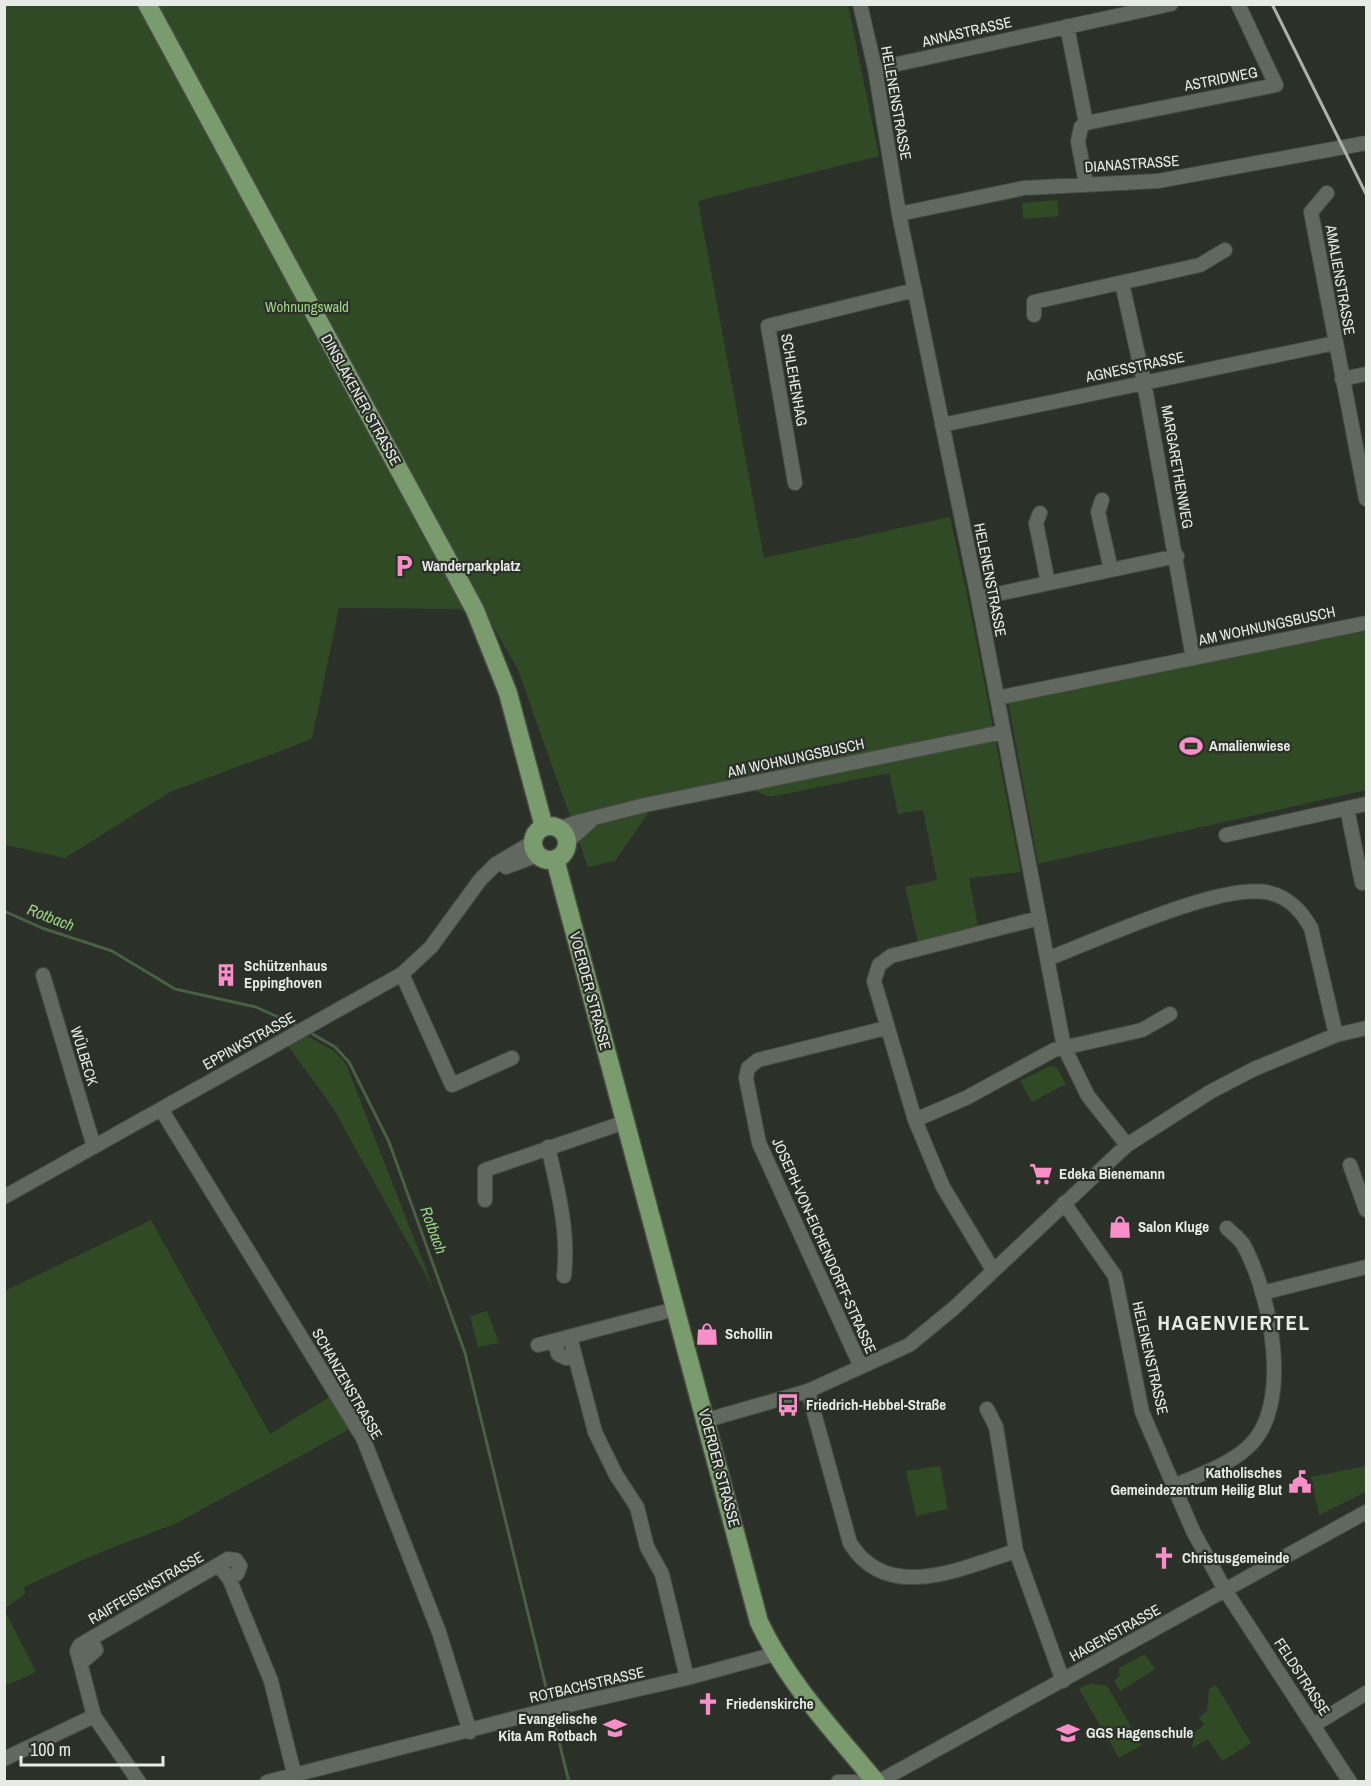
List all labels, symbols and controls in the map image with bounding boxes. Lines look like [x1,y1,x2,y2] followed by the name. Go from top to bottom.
[919,11,1014,52] street label: ANNASTRASSE
[876,44,917,162] street label: HELENENSTRASSE
[1181,61,1259,96] street label: ASTRIDWEG
[1084,150,1180,177] street label: DIANASTRASSE
[1320,222,1361,337] street label: AMALIENSTRASSE
[265,296,349,317] park label: Wohnungswald
[316,330,406,469] street label: DINSLAKENER STRASSE
[776,332,813,428] street label: SCHLEHENHAG
[1083,346,1186,387] street label: AGNESSTRASSE
[1156,404,1199,530] street label: MARGARETHENWEG
[969,521,1012,639] street label: HELENENSTRASSE
[391,553,417,579] parking icon: Wanderparkplatz
[422,555,521,576] place label: Wanderparkplatz
[1196,601,1337,650] street label: AM WOHNUNGSBUSCH
[725,733,866,782] street label: AM WOHNUNGSBUSCH
[1178,733,1204,759] sports icon: Amalienwiese
[1209,735,1291,756] place label: Amalienwiese
[24,898,78,936] water label: Rotbach
[565,929,616,1052] street label: VOERDER STRASSE
[244,955,328,993] place label: Schützenhaus Eppinghoven
[213,962,239,988] building icon: Schützenhaus Eppinghoven
[199,1007,299,1075] street label: EPPINKSTRASSE
[66,1024,104,1089] street label: WÜLBECK
[767,1134,882,1357] street label: JOSEPH-VON-EICHENDORFF-STRASSE
[1028,1161,1054,1187] supermarket icon: Edeka Bienemann
[1059,1163,1165,1184] place label: Edeka Bienemann
[415,1203,453,1257] water label: Rotbach
[1107,1214,1133,1240] shop icon: Salon Kluge
[1138,1216,1209,1237] place label: Salon Kluge
[1127,1299,1174,1417] street label: HELENENSTRASSE
[1158,1308,1310,1337] district label: HAGENVIERTEL
[694,1321,720,1347] shop icon: Schollin
[725,1323,773,1344] place label: Schollin
[307,1324,388,1443] street label: SCHANZENSTRASSE
[775,1392,801,1418] bus stop icon: Friedrich-Hebbel-Straße
[806,1394,946,1415] place label: Friedrich-Hebbel-Straße
[694,1406,745,1529] street label: VOERDER STRASSE
[1110,1462,1282,1500] place label: Katholisches Gemeindezentrum Heilig Blut
[1287,1469,1313,1495] public building icon: Katholisches Gemeindezentrum Heilig Blut
[1151,1545,1177,1571] church icon: Christusgemeinde
[84,1546,207,1629] street label: RAIFFEISENSTRASSE
[1182,1547,1289,1568] place label: Christusgemeinde
[1065,1599,1164,1666] street label: HAGENSTRASSE
[1269,1634,1335,1720] street label: FELDSTRASSE
[527,1661,647,1708] street label: ROTBACHSTRASSE
[695,1691,721,1717] church icon: Friedenskirche
[726,1693,814,1714] place label: Friedenskirche
[498,1708,597,1746] place label: Evangelische Kita Am Rotbach
[602,1715,628,1741] school or university icon: Evangelische Kita Am Rotbach
[1055,1720,1081,1746] school or university icon: GGS Hagenschule
[1086,1722,1193,1743] place label: GGS Hagenschule
[21,1729,164,1767] scale bar
[30,1737,71,1762] text: 100 m

